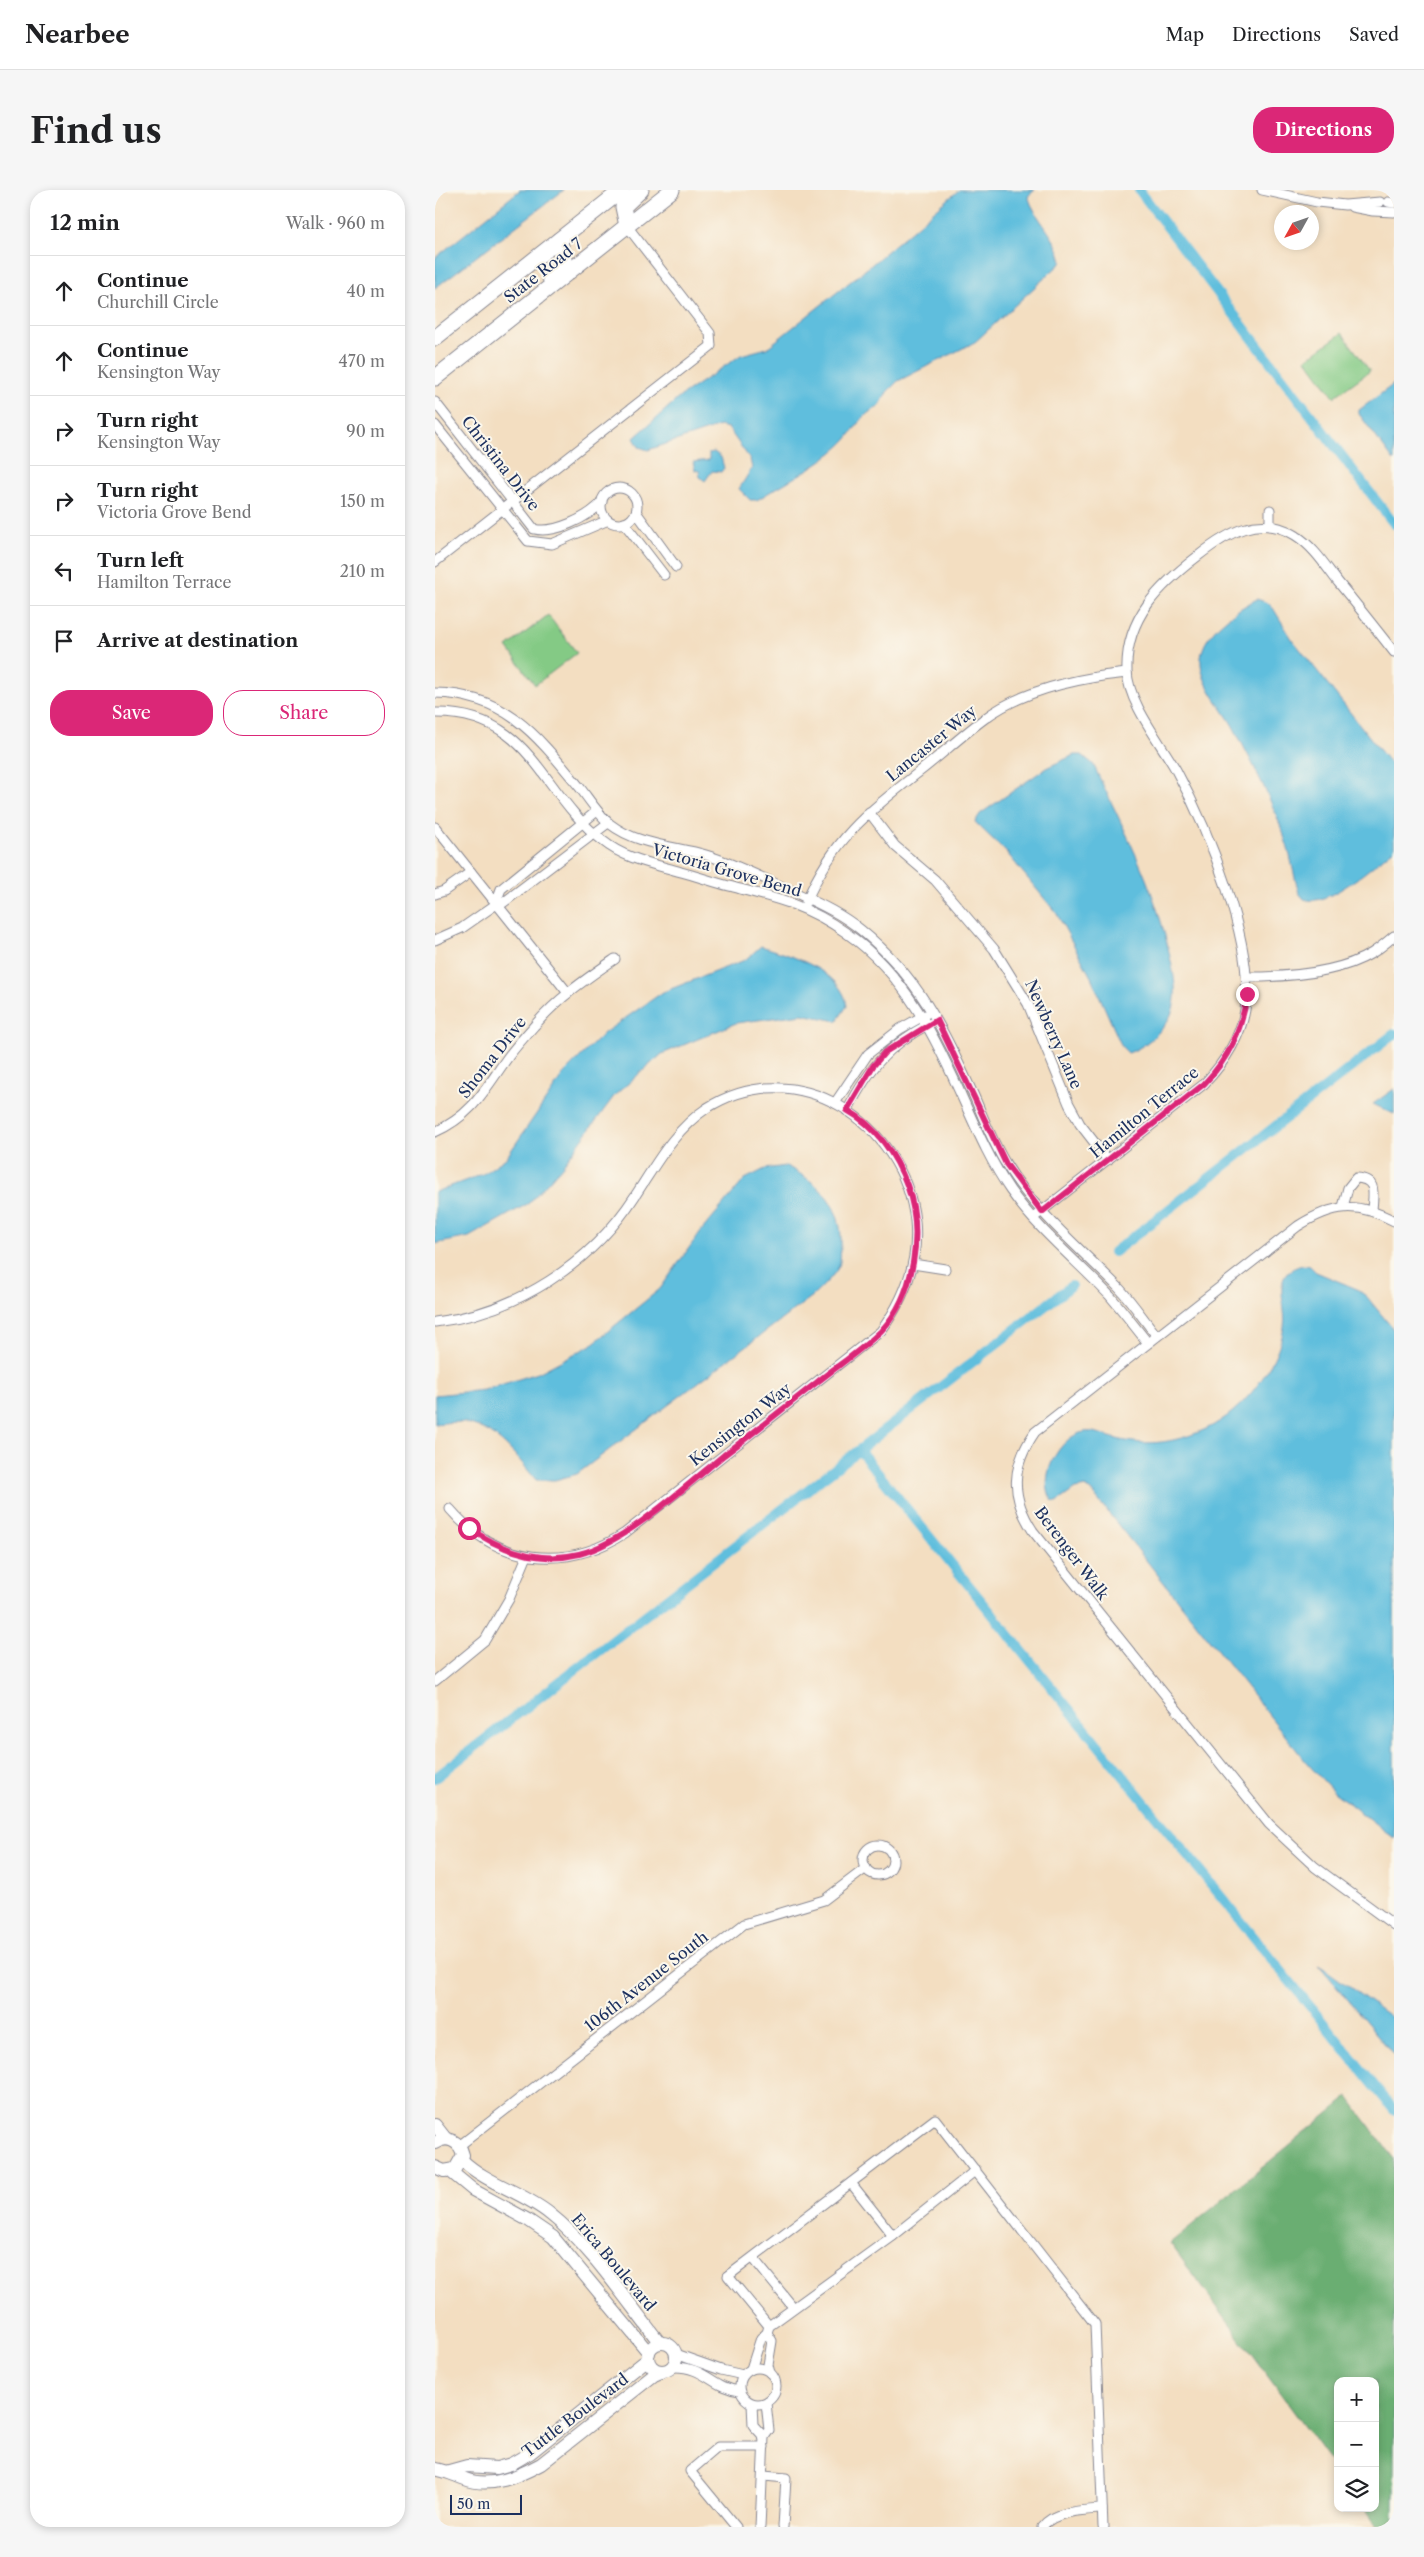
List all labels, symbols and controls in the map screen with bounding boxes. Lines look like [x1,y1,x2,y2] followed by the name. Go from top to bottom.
[25,20,130,49] text: Nearbee
[1165,24,1204,46] text: Map
[1232,24,1321,46] text: Directions
[1349,24,1399,46] text: Saved
[1253,107,1394,153] button: Directions
[30,109,162,152] text: Find us
[1274,205,1319,250] north arrow
[50,210,120,235] text: 12 min
[286,213,385,233] text: Walk · 960 m
[500,233,586,307] street label: State Road 7
[97,269,189,292] text: Continue
[50,277,78,305] icon: ahead
[346,281,385,301] text: 40 m
[97,292,219,312] text: Churchill Circle
[97,339,189,362] text: Continue
[50,347,78,375] icon: ahead
[339,351,385,371] text: 470 m
[97,362,220,382] text: Kensington Way
[97,409,198,432] text: Turn right
[458,411,544,515] street label: Christina Drive
[50,417,78,445] icon: right
[346,421,385,441] text: 90 m
[97,432,220,452] text: Kensington Way
[97,479,198,502] text: Turn right
[50,487,78,515] icon: right
[340,491,385,511] text: 150 m
[97,502,252,522] text: Victoria Grove Bend
[97,549,184,572] text: Turn left
[50,557,78,585] icon: left
[340,561,385,581] text: 210 m
[97,572,231,592] text: Hamilton Terrace
[50,627,78,655] icon: arrive
[97,629,298,652] text: Arrive at destination
[50,690,213,736] button: Save
[223,690,385,736] button: Share
[882,700,981,786] street label: Lancaster Way
[649,839,804,901] street label: Victoria Grove Bend
[1021,976,1087,1092] street label: Newberry Lane
[1236,983,1259,1006] route end
[454,1012,530,1102] street label: Shoma Drive
[1085,1062,1203,1162] street label: Hamilton Terrace
[685,1377,796,1470] street label: Kensington Way
[1030,1502,1114,1604] street label: Berenger Walk
[458,1517,481,1540] route start
[580,1926,712,2036] street label: 106th Avenue South
[568,2209,661,2315] street label: Erica Boulevard
[518,2368,632,2461] street label: Tuttle Boulevard
[1334,2377,1379,2512] map controls
[1334,2377,1379,2422] button: +
[1334,2422,1379,2467] button: −
[1334,2467,1379,2512] button: layers
[450,2492,523,2515] scale bar
[457,2495,490,2513] text: 50 m

